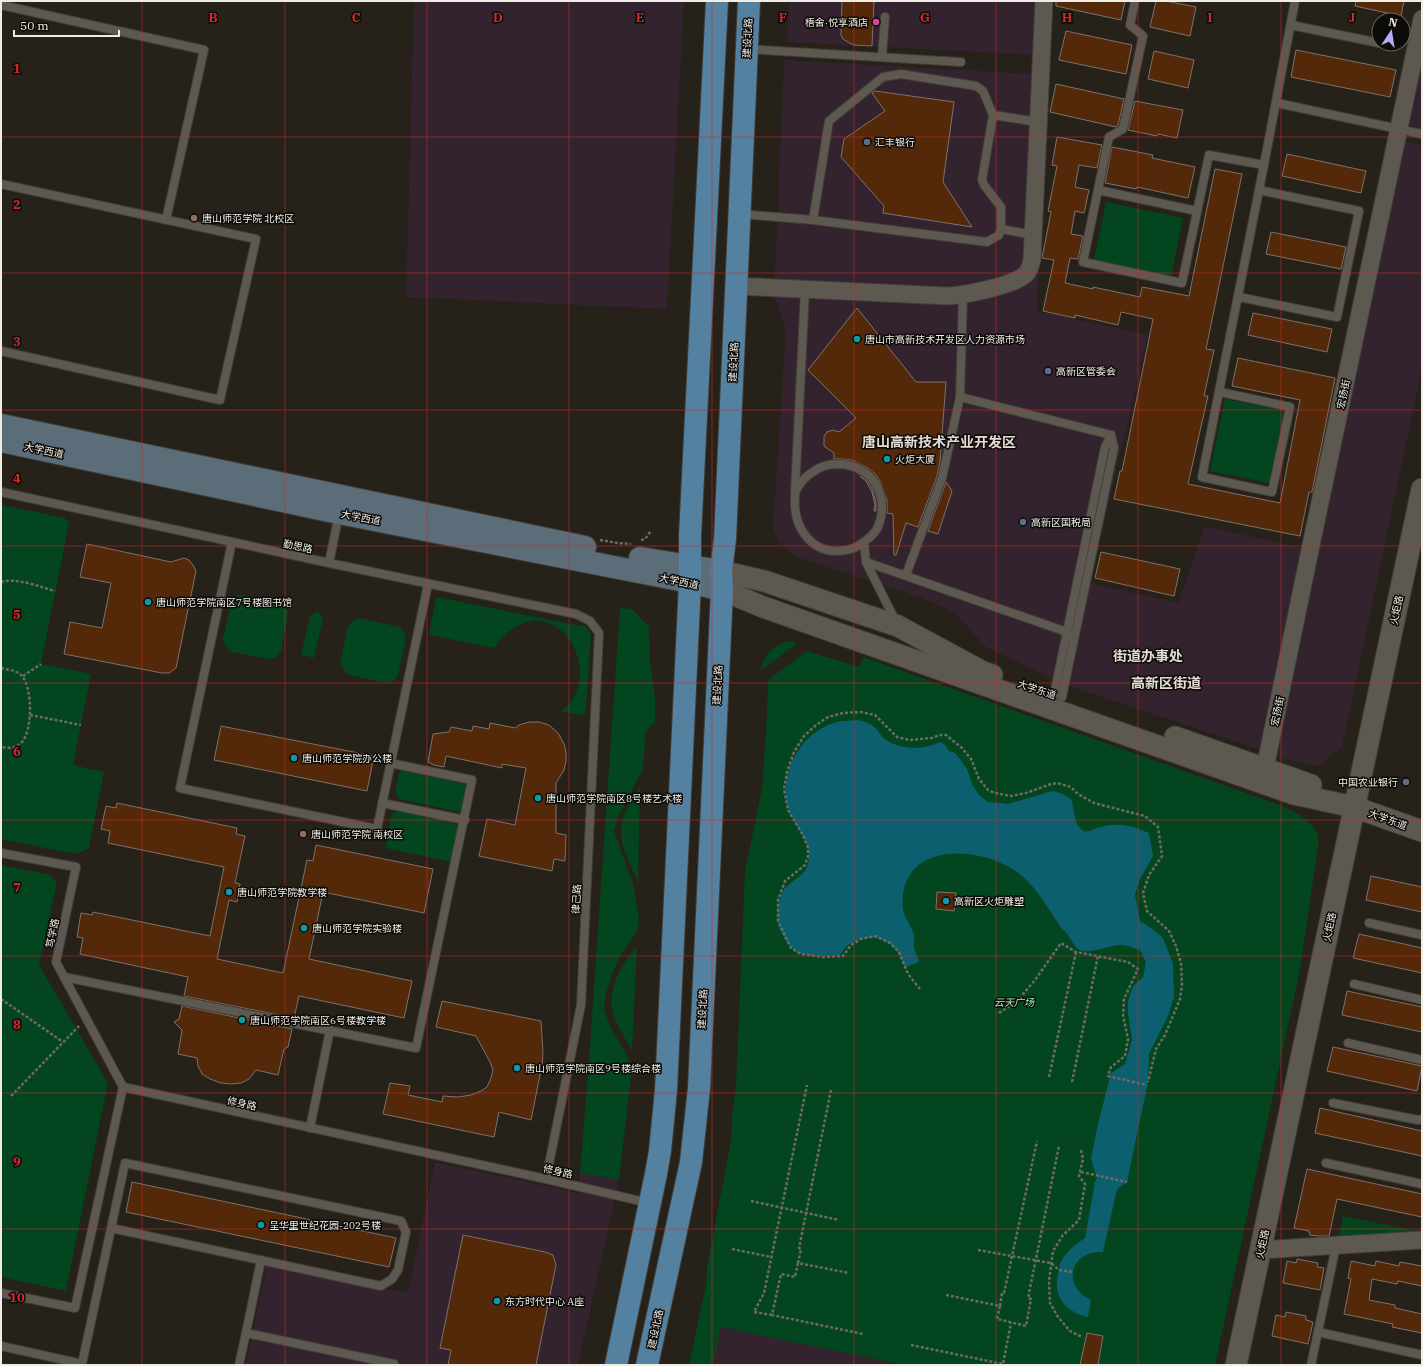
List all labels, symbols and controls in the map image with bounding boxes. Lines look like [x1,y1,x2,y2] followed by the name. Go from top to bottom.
[208,9,218,26] text: B
[352,9,361,26] text: C
[493,9,503,26] text: D
[636,9,644,26] text: E
[779,9,787,26] text: F
[920,9,930,26] text: G
[1062,9,1073,26] text: H
[1208,9,1213,26] text: I
[1349,9,1356,26] text: J
[14,12,119,38] scale bar
[1371,12,1411,52] north arrow
[1387,14,1399,30] text: N
[805,16,868,29] place label: 梧舍·悦享酒店
[871,17,881,27] marker: 梧舍·悦享酒店
[20,18,49,33] text: 50 m
[740,18,755,58] street label: 建设北路
[13,60,21,77] text: 1
[875,136,915,149] place label: 汇丰银行
[862,137,872,147] marker: 汇丰银行
[13,196,21,213] text: 2
[202,212,294,225] place label: 唐山师范学院 北校区
[189,213,199,223] marker: 唐山师范学院 北校区
[13,333,21,350] text: 3
[865,333,1025,346] place label: 唐山市高新技术开发区人力资源市场
[852,334,862,344] marker: 唐山市高新技术开发区人力资源市场
[726,342,741,382] street label: 建设北路
[1056,365,1116,378] place label: 高新区管委会
[1043,366,1053,376] marker: 高新区管委会
[1334,378,1353,410] street label: 宏扬街
[862,433,1016,451] district label: 唐山高新技术产业开发区
[23,440,65,461] street label: 大学西道
[895,453,935,466] place label: 火炬大厦
[882,454,892,464] marker: 火炬大厦
[13,470,21,487] text: 4
[340,507,382,528] street label: 大学西道
[1031,516,1091,529] place label: 高新区国税局
[1018,517,1028,527] marker: 高新区国税局
[282,537,314,556] street label: 勤思路
[658,571,700,592] street label: 大学西道
[1387,594,1406,626] street label: 火炬路
[156,596,292,609] place label: 唐山师范学院南区7号楼图书馆
[143,597,153,607] marker: 唐山师范学院南区7号楼图书馆
[13,606,21,623] text: 5
[1113,647,1183,665] district label: 街道办事处
[710,665,725,705] street label: 建设北路
[1131,674,1201,692] district label: 高新区街道
[1016,677,1058,702] street label: 大学东道
[1268,695,1287,727] street label: 宏扬街
[13,743,21,760] text: 6
[302,752,392,765] place label: 唐山师范学院办公楼
[289,753,299,763] marker: 唐山师范学院办公楼
[1338,776,1398,789] place label: 中国农业银行
[1401,777,1411,787] marker: 中国农业银行
[546,792,682,805] place label: 唐山师范学院南区8号楼艺术楼
[533,793,543,803] marker: 唐山师范学院南区8号楼艺术楼
[1367,807,1409,832] street label: 大学东道
[311,828,403,841] place label: 唐山师范学院 南校区
[298,829,308,839] marker: 唐山师范学院 南校区
[13,879,21,896] text: 7
[569,884,584,914] street label: 律己路
[237,886,327,899] place label: 唐山师范学院教学楼
[224,887,234,897] marker: 唐山师范学院教学楼
[954,895,1024,908] place label: 高新区火炬雕塑
[941,896,951,906] marker: 高新区火炬雕塑
[1320,911,1339,943] street label: 火炬路
[43,917,62,949] street label: 笃学路
[312,922,402,935] place label: 唐山师范学院实验楼
[299,923,309,933] marker: 唐山师范学院实验楼
[695,989,710,1029] street label: 建设北路
[994,996,1035,1009] park label: 云天广场
[250,1014,386,1027] place label: 唐山师范学院南区6号楼教学楼
[237,1015,247,1025] marker: 唐山师范学院南区6号楼教学楼
[13,1016,21,1033] text: 8
[525,1062,661,1075] place label: 唐山师范学院南区9号楼综合楼
[512,1063,522,1073] marker: 唐山师范学院南区9号楼综合楼
[225,1094,258,1113] street label: 修身路
[13,1153,21,1170] text: 9
[541,1162,574,1181] street label: 修身路
[269,1219,381,1232] place label: 呈华里世纪花园-202号楼
[256,1220,266,1230] marker: 呈华里世纪花园-202号楼
[1253,1228,1272,1260] street label: 火炬路
[9,1289,25,1306] text: 10
[505,1295,584,1308] place label: 东方时代中心 A座
[492,1296,502,1306] marker: 东方时代中心 A座
[645,1308,666,1350] street label: 建设北路

